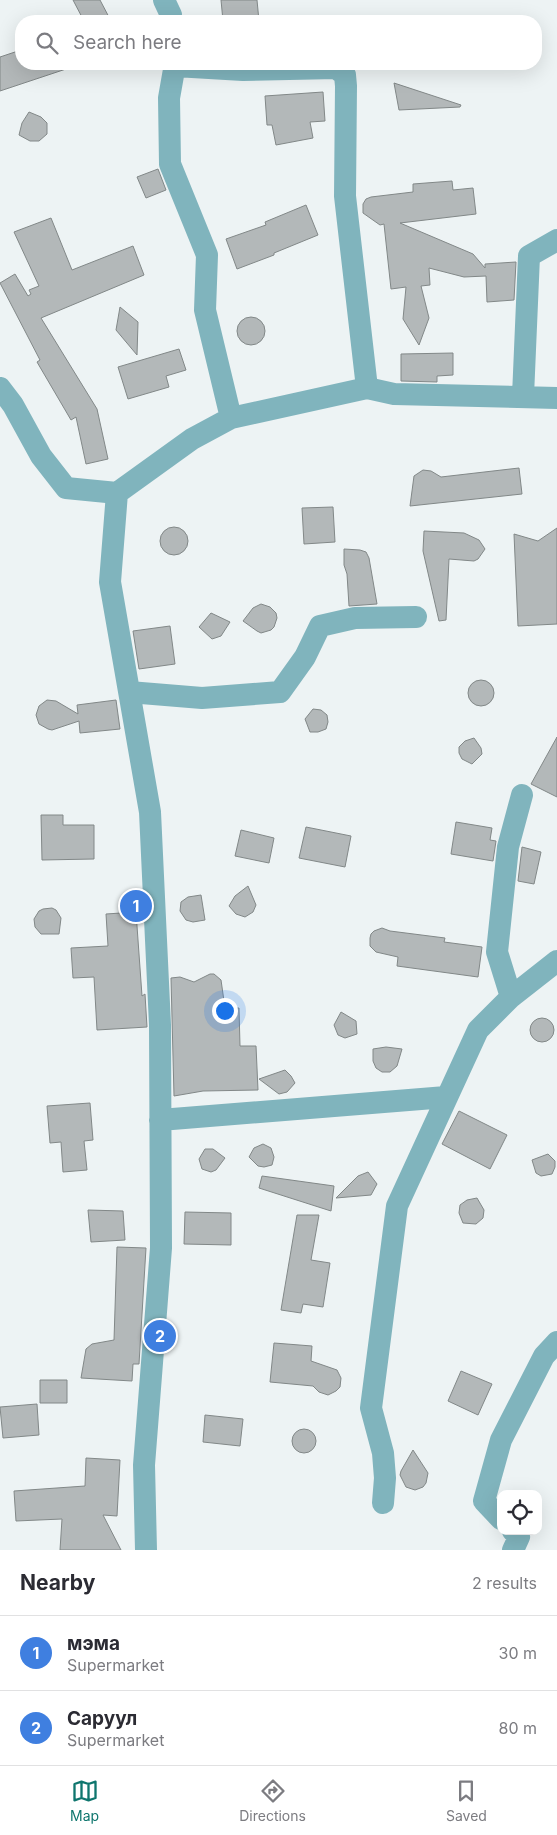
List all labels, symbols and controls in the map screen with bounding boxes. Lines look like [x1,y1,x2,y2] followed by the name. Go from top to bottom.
[15,15,542,70] search box
[33,29,61,57] icon: search
[73,31,182,54] text: Search here
[120,887,152,925] pin: 1
[212,998,238,1024] your location
[144,1317,176,1355] pin: 2
[497,1490,542,1535] map controls
[497,1490,542,1535] button: locate
[20,1570,95,1595] text: Nearby
[472,1573,537,1593] text: 2 results
[67,1632,120,1655] text: мэма
[33,1643,39,1663] text: 1
[499,1643,537,1663] text: 30 m
[67,1655,164,1675] text: Supermarket
[67,1707,137,1730] text: Саруул
[31,1718,41,1738] text: 2
[498,1718,537,1738] text: 80 m
[67,1730,164,1750] text: Supermarket
[70,1777,99,1824] tab: Map
[239,1777,306,1824] tab: Directions
[446,1777,487,1824] tab: Saved

